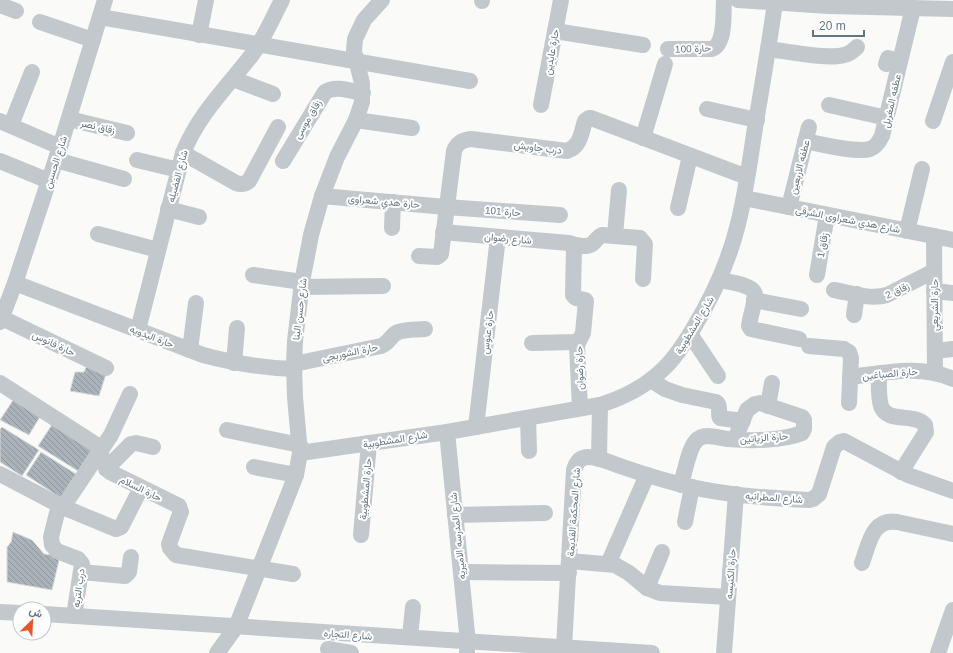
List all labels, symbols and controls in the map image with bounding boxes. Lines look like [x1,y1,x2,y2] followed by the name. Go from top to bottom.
[813,12,864,38] scale bar
[819,19,846,33] text: 20 m
[542,28,562,76] street label: حارة عابدين
[675,42,712,56] street label: حارة 100
[880,73,904,129] street label: عطفه المغربل
[291,98,324,141] street label: زقاق موسى
[78,117,116,137] street label: زقاق نصر
[42,134,70,190] street label: شارع الحسين
[513,139,563,157] street label: درب جاويش
[787,139,813,196] street label: عطفه الاربعين
[165,149,191,204] street label: شارع الفضيله
[347,193,421,213] street label: حارة هدي شعراوى
[794,204,901,238] street label: شارع هدي شعراوى الشرقى
[485,205,522,219] street label: حارة 101
[484,231,532,247] street label: شارع رضوان
[815,232,831,259] street label: زقاق 1
[290,277,310,341] street label: شارع حسن البنا
[929,279,943,331] street label: حارة الشريعي
[883,280,911,302] street label: زقاق 2
[673,294,717,357] street label: شارع المشطوبية
[479,309,497,355] street label: حارة عنوس
[128,323,176,351] street label: حارة البدويه
[30,329,77,359] street label: حارة فانوس
[321,341,380,365] street label: حارة الشوربجى
[573,346,587,390] street label: حارة رضوان
[862,366,919,382] street label: حارة الصباغين
[362,429,428,451] street label: شارع المشطوبية
[739,430,789,446] street label: حارة الزياتين
[357,458,375,520] street label: حارة المشطوبية
[565,467,583,557] street label: شارع المحكمة القديمة
[118,474,164,504] street label: حارة السلام
[745,490,803,506] street label: شارع المطرانيه
[447,492,469,580] street label: شارع المدرسه الاميريه
[723,548,739,600] street label: حارة الكنيسه
[70,568,88,609] street label: درب التربه
[12,601,52,641] north arrow
[27,604,45,621] text: ش
[323,627,373,643] street label: شارع التجاره

